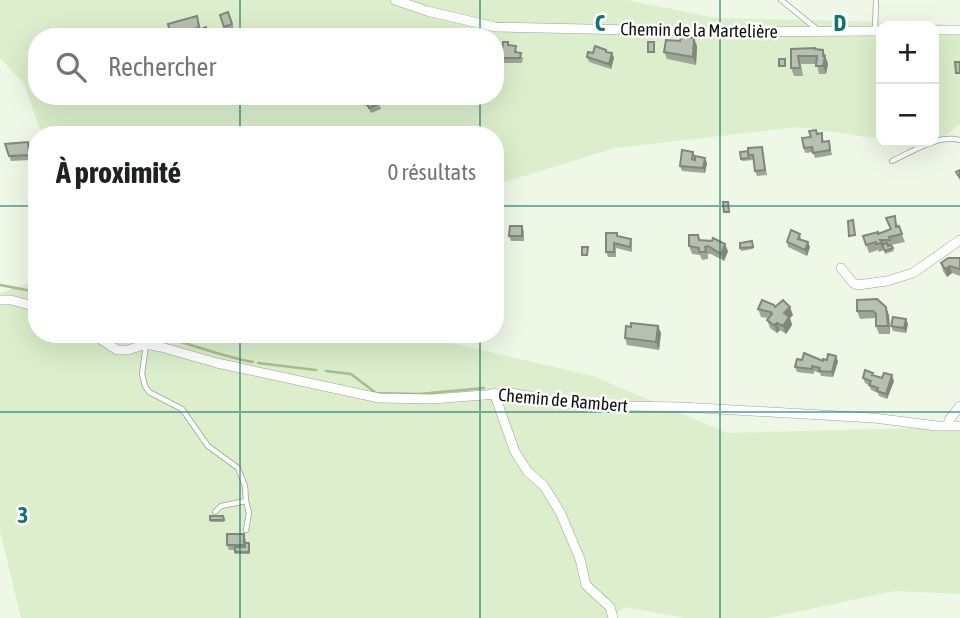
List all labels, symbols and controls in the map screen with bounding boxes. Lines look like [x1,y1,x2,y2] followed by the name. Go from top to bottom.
[595,10,606,36] text: C
[834,10,847,36] text: D
[620,18,778,42] street label: Chemin de la Martelière
[876,21,939,147] map controls
[876,21,939,84] button: +
[28,28,504,105] search box
[52,48,90,86] icon: search
[108,52,216,82] text: Rechercher
[876,84,939,147] button: −
[56,155,181,189] text: À proximité
[387,159,476,185] text: 0 résultats
[497,384,629,416] street label: Chemin de Rambert
[18,502,28,528] text: 3

